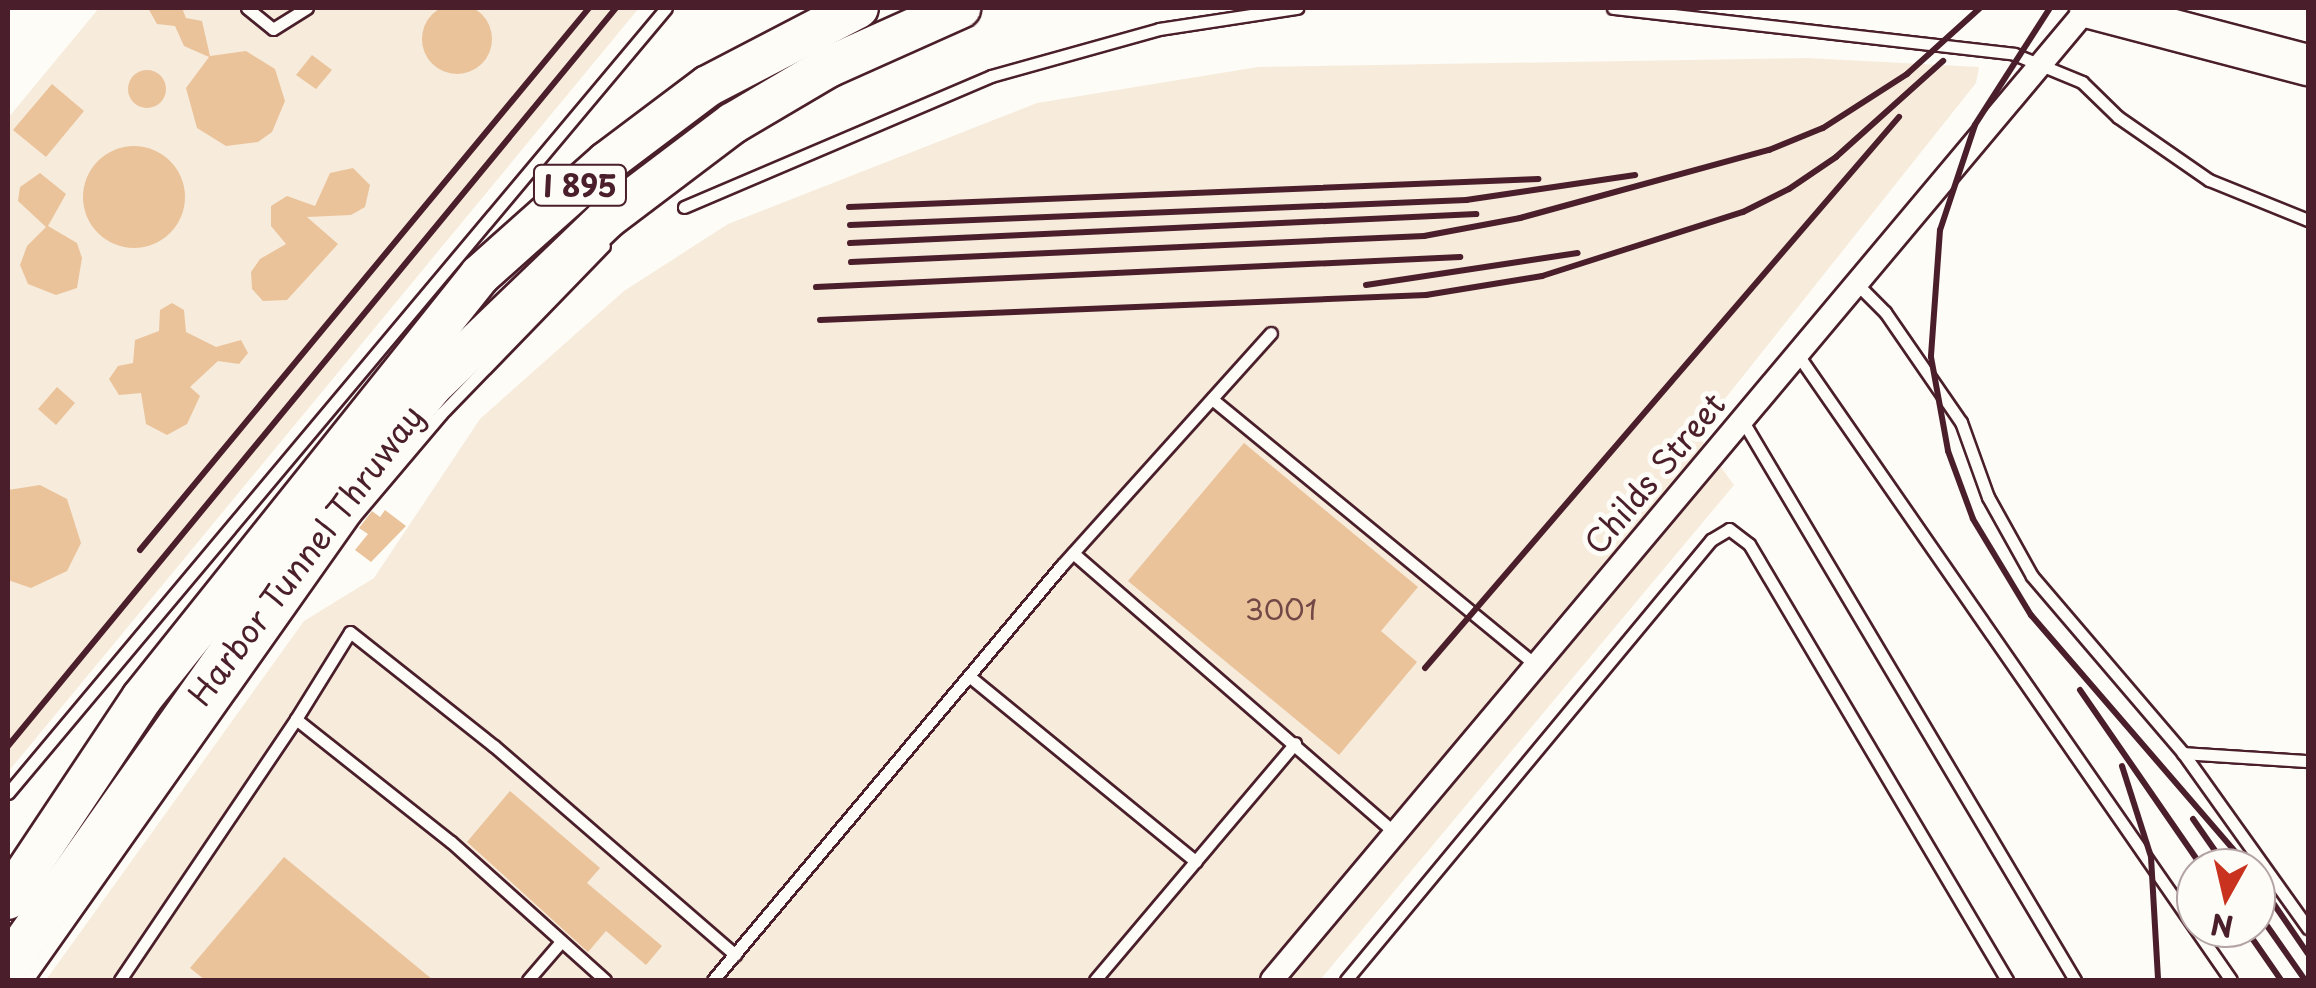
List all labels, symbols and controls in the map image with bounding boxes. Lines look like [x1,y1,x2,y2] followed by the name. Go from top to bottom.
[532,160,628,210] road number: I 895
[1575,384,1733,562] street label: Childs Street
[180,398,430,712] street label: Harbor Tunnel Thruway
[1245,592,1317,626] house number: 3001
[2176,848,2276,948] north arrow
[2208,903,2236,949] text: N

